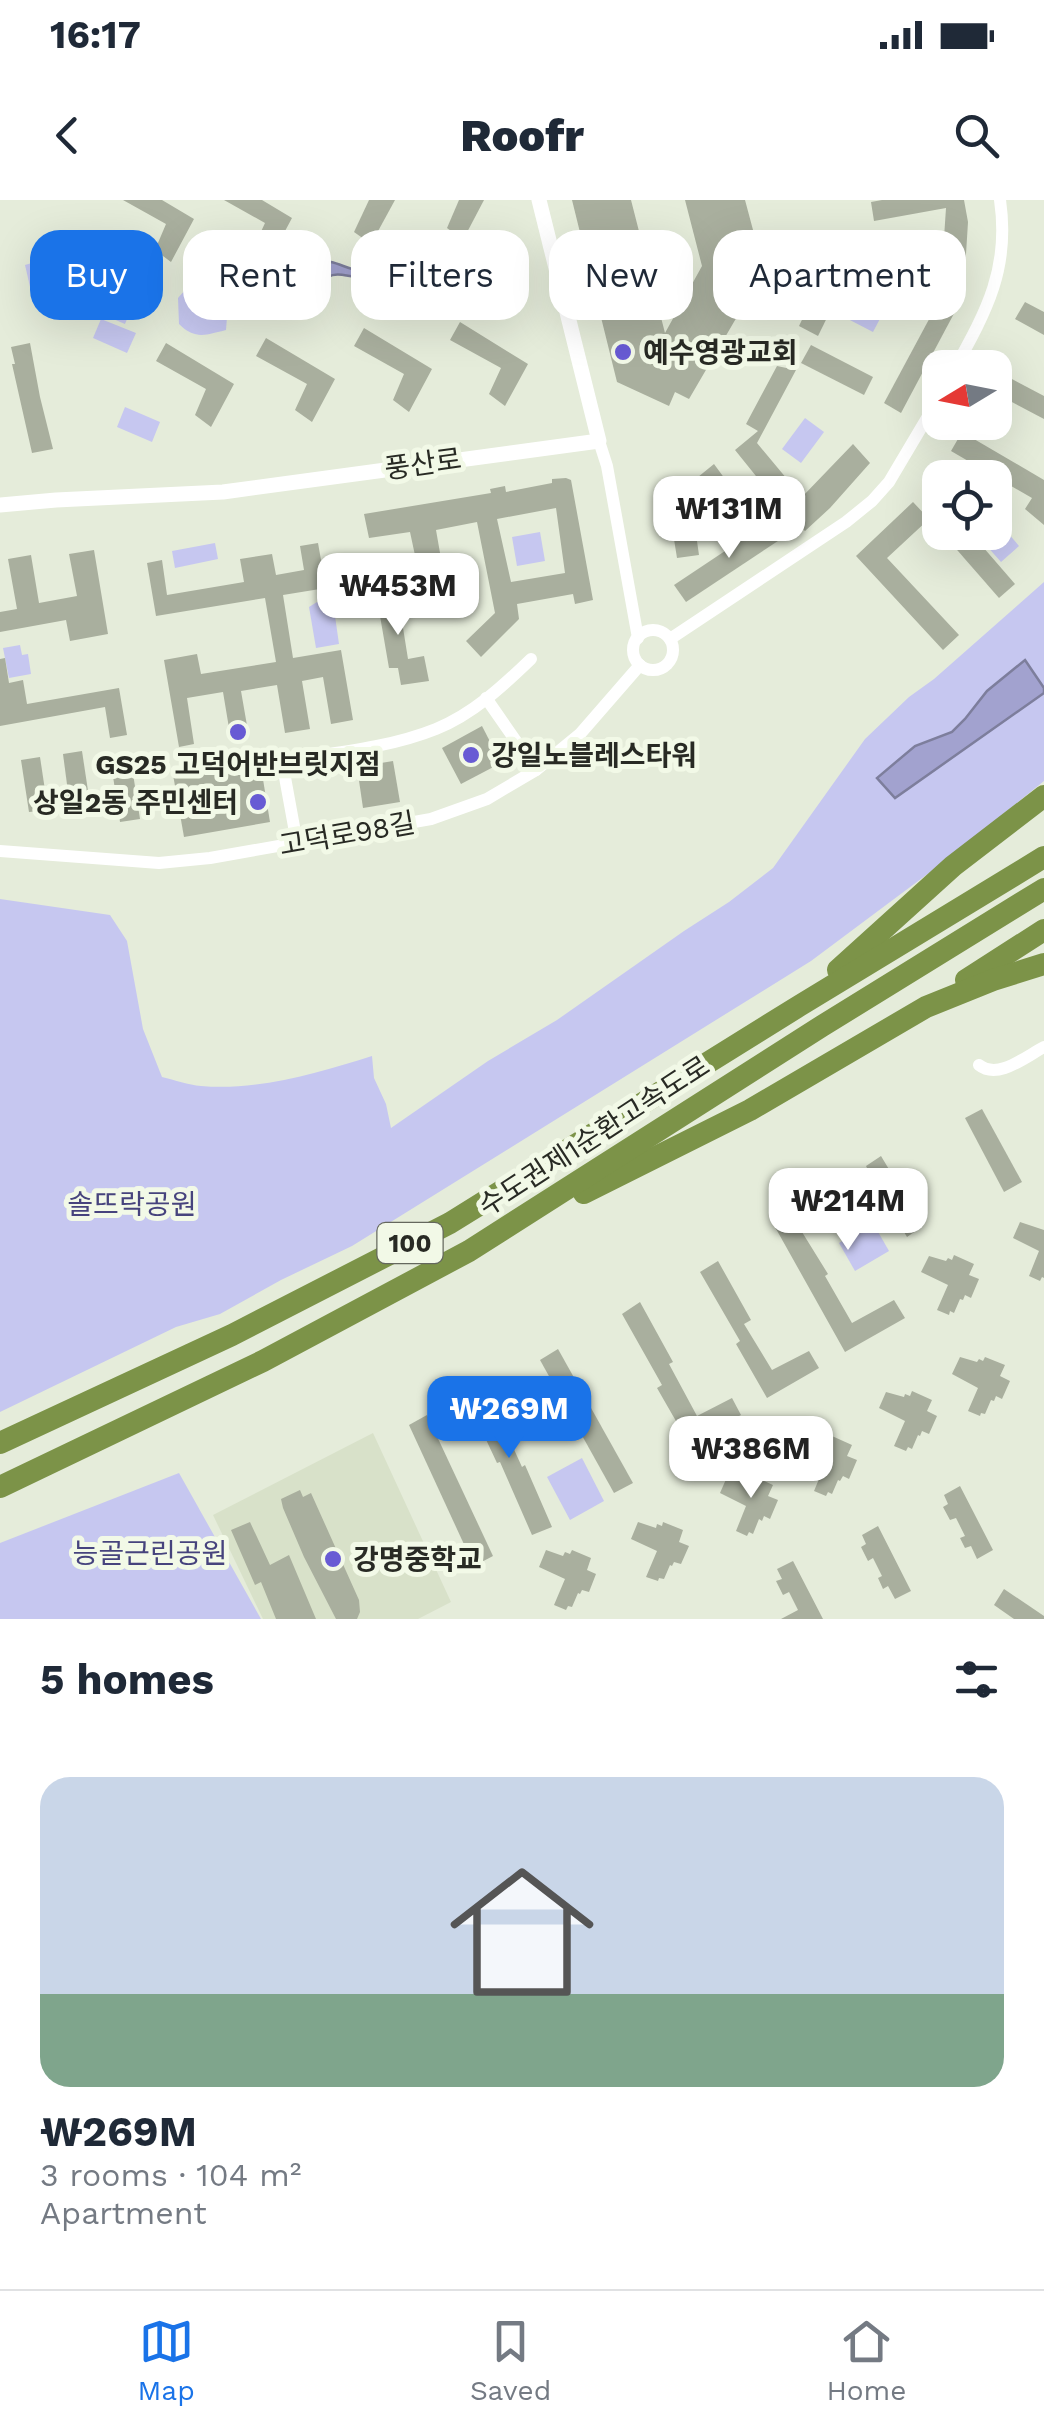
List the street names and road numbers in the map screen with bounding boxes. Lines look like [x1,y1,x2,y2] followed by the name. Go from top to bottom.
[382,442,464,486] street label: 풍산로
[276,806,418,862] street label: 고덕로98길
[472,1049,716,1223] street label: 수도권제1순환고속도로
[378,1223,442,1263] road number: 100

